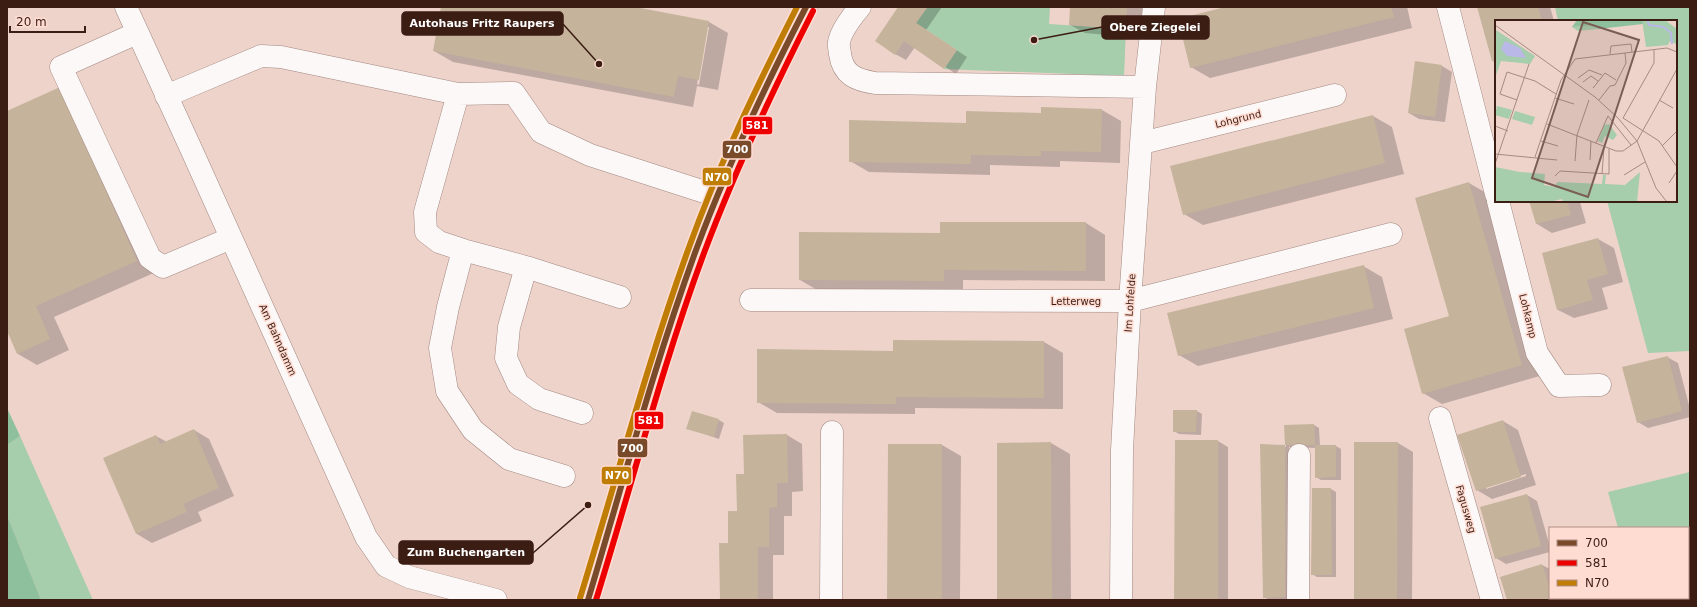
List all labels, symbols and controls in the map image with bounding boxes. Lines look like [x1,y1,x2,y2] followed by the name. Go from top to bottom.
[10,8,85,34] scale bar
[402,12,563,35] callout: Autohaus Fritz Raupers
[16,15,47,29] text: 20 m
[1102,16,1209,39] callout: Obere Ziegelei
[409,17,555,30] text: Autohaus Fritz Raupers
[1495,20,1677,202] inset map
[1110,21,1200,34] text: Obere Ziegelei
[1214,108,1262,130] street label: Lohgrund
[742,116,773,135] line badge: 581
[746,119,768,132] text: 581
[722,140,752,159] line badge: 700
[726,143,749,156] text: 700
[702,167,732,186] line badge: N70
[705,171,730,184] text: N70
[1122,273,1138,333] street label: Im Lohfelde
[1517,293,1539,339] street label: Lohkamp
[1051,296,1101,307] street label: Letterweg
[257,302,299,378] street label: Am Bahndamm
[634,411,664,430] line badge: 581
[638,414,660,427] text: 581
[617,438,648,458] line badge: 700
[621,442,644,455] text: 700
[601,466,632,485] line badge: N70
[605,469,630,482] text: N70
[1454,484,1478,534] street label: Fagusweg
[1549,527,1689,599] legend
[1585,536,1608,550] text: 700
[399,541,533,564] callout: Zum Buchengarten
[407,546,525,559] text: Zum Buchengarten
[1585,556,1608,570] text: 581
[1585,576,1609,590] text: N70

